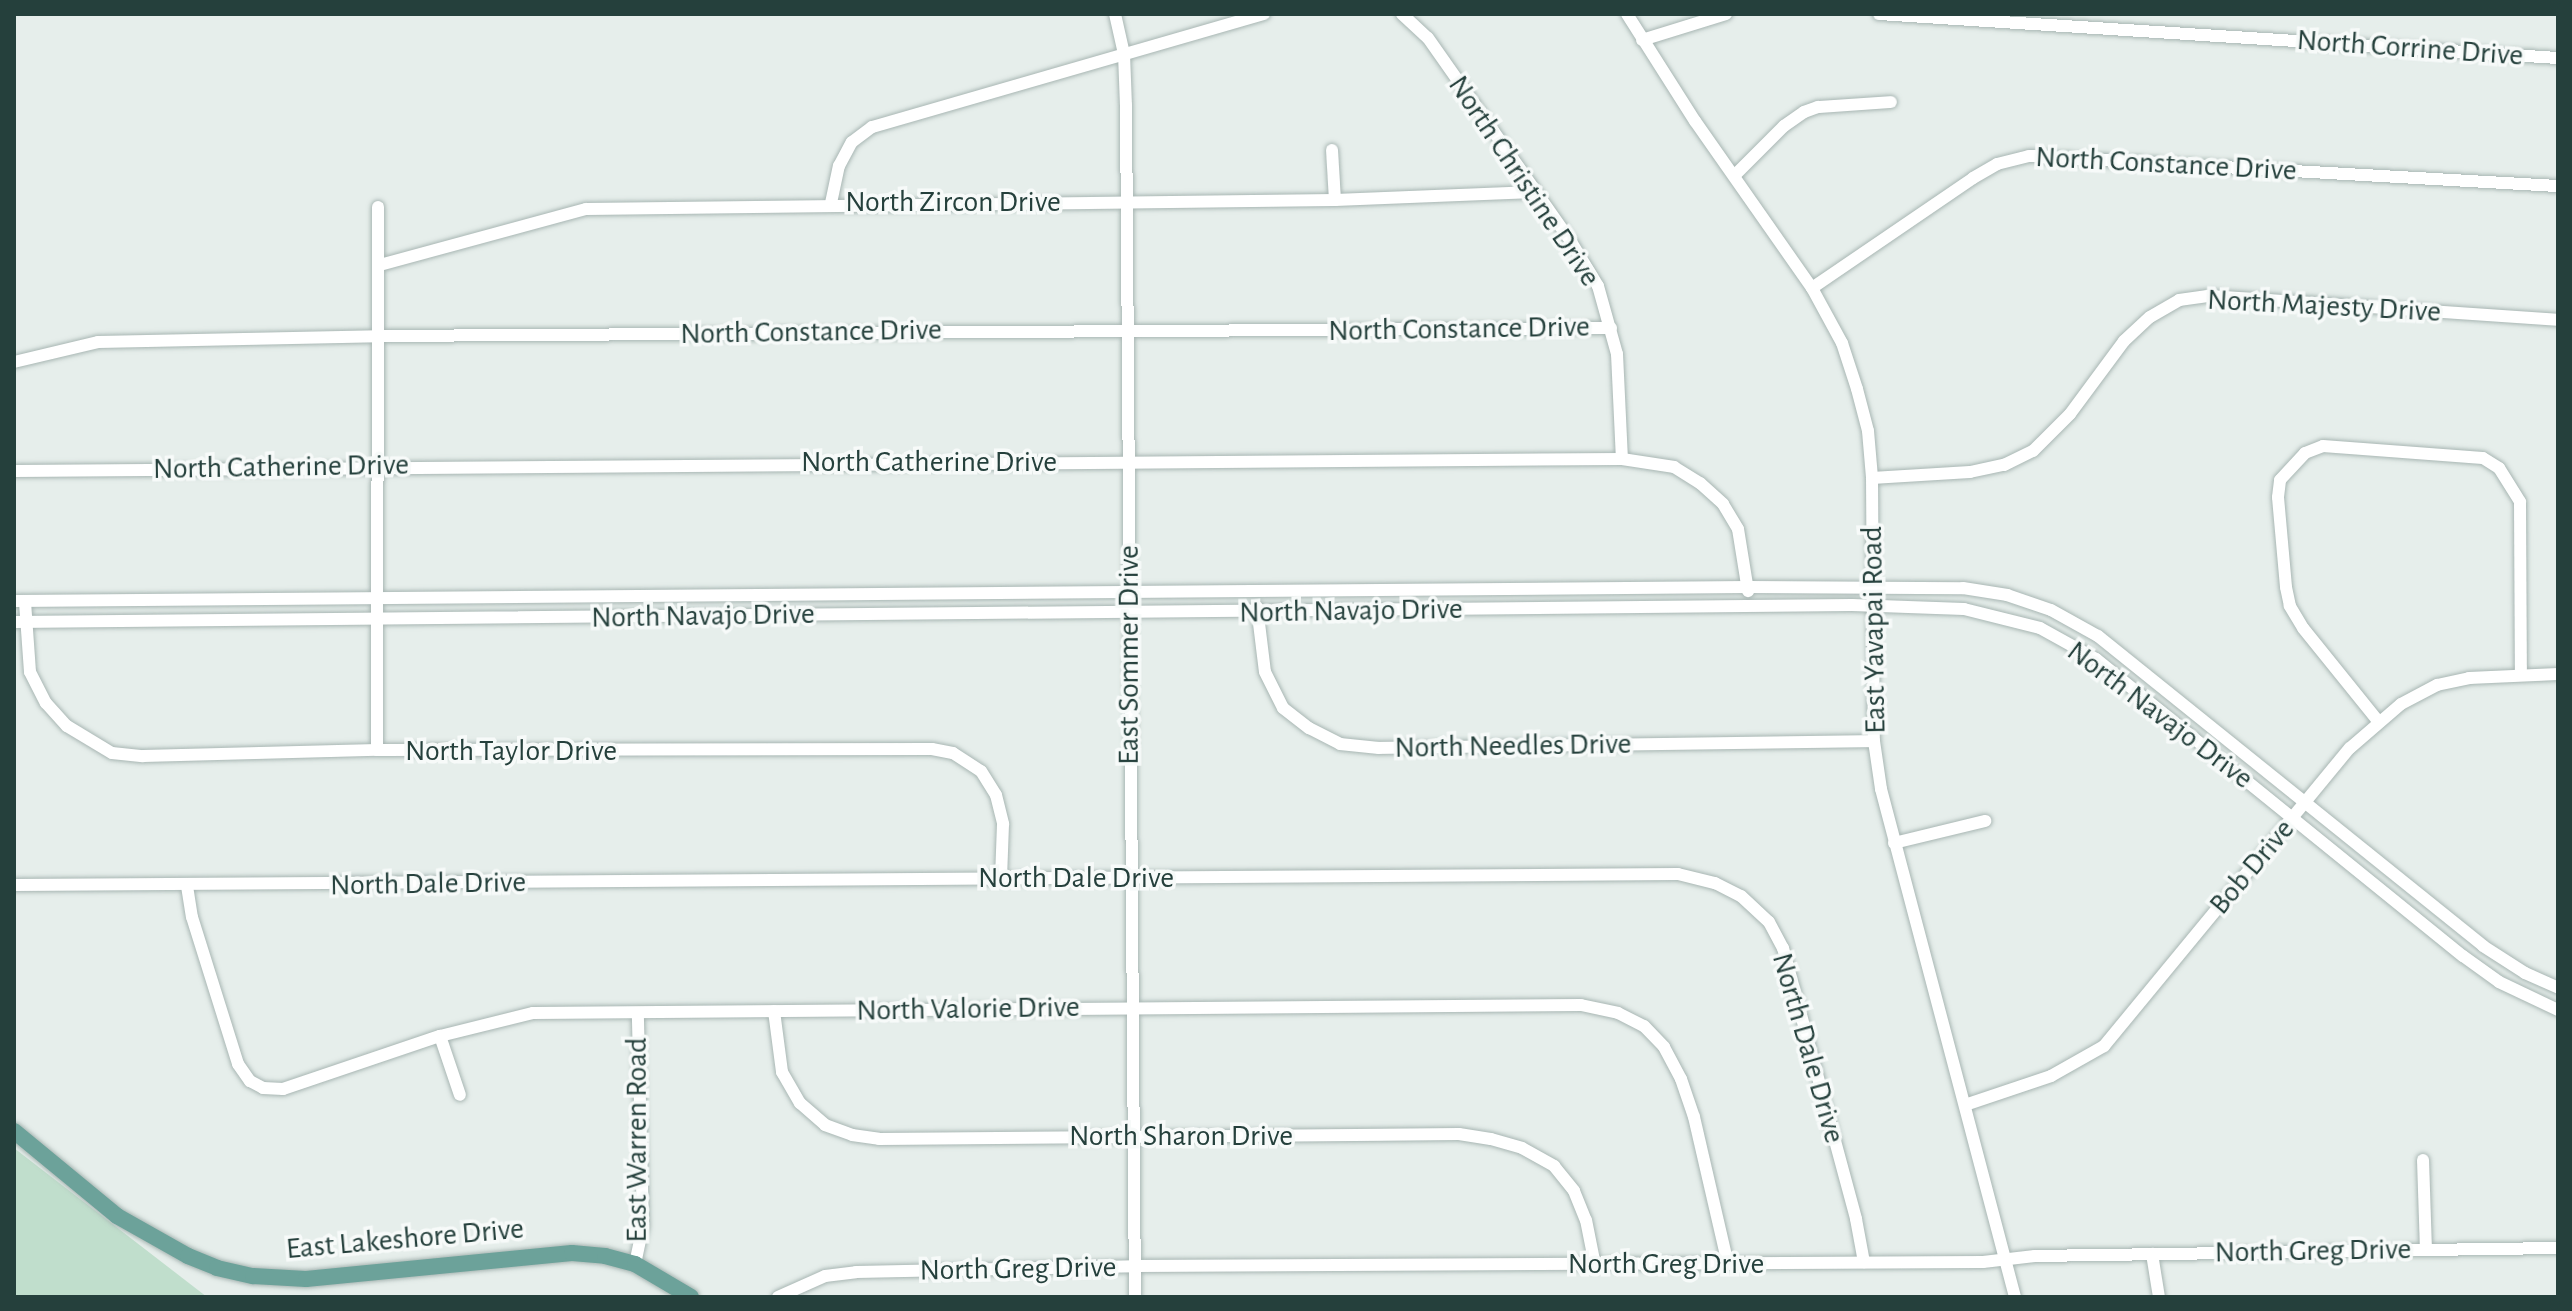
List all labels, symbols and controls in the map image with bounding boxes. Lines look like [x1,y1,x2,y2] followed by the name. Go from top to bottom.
[2296,22,2524,74] street label: North Corrine Drive
[1440,69,1608,293] street label: North Christine Drive
[2034,139,2298,189] street label: North Constance Drive
[845,184,1061,220] street label: North Zircon Drive
[2206,282,2442,330] street label: North Majesty Drive
[1328,309,1590,349] street label: North Constance Drive
[680,312,942,352] street label: North Constance Drive
[801,444,1057,480] street label: North Catherine Drive
[153,447,409,487] street label: North Catherine Drive
[1854,526,1894,734] street label: East Yavapai Road
[1111,545,1147,765] street label: East Sommer Drive
[1239,591,1463,631] street label: North Navajo Drive
[591,596,815,636] street label: North Navajo Drive
[2060,633,2260,797] street label: North Navajo Drive
[1394,726,1632,766] street label: North Needles Drive
[405,733,617,769] street label: North Taylor Drive
[2202,812,2302,922] street label: Bob Drive
[978,860,1174,896] street label: North Dale Drive
[330,864,526,904] street label: North Dale Drive
[1764,949,1852,1147] street label: North Dale Drive
[856,989,1080,1029] street label: North Valorie Drive
[619,1037,655,1243] street label: East Warren Road
[1069,1118,1293,1154] street label: North Sharon Drive
[285,1211,525,1267] street label: East Lakeshore Drive
[2214,1231,2412,1271] street label: North Greg Drive
[1568,1246,1764,1282] street label: North Greg Drive
[919,1249,1117,1289] street label: North Greg Drive

